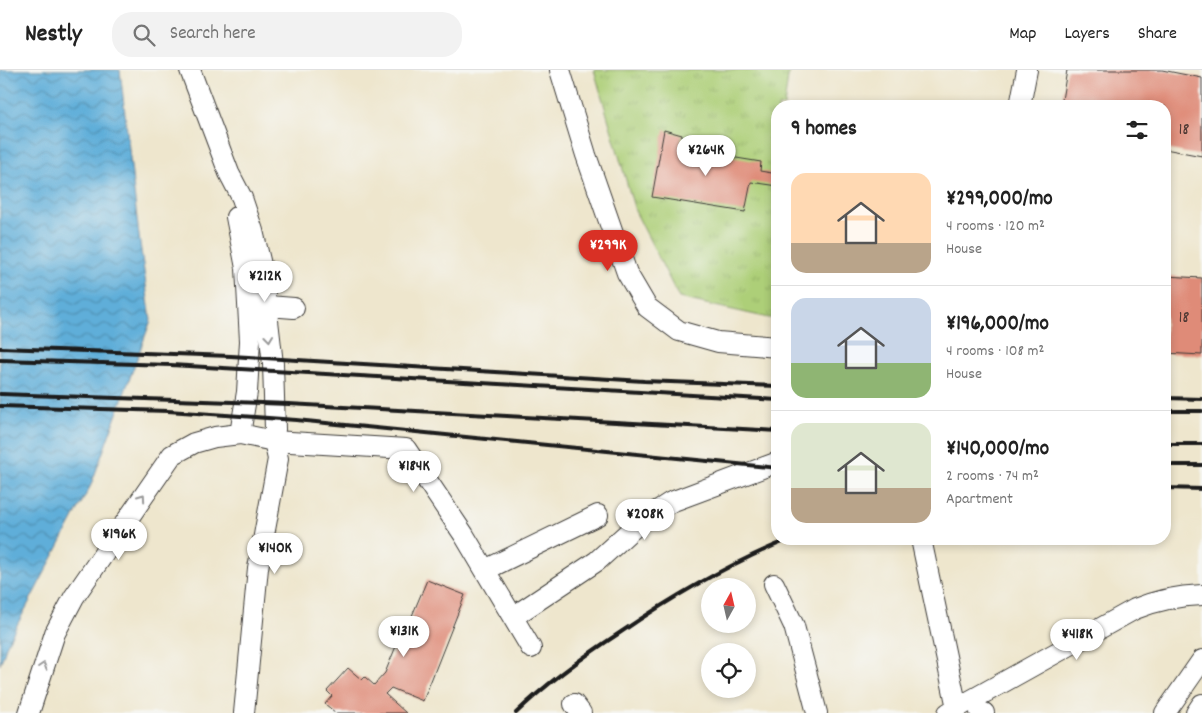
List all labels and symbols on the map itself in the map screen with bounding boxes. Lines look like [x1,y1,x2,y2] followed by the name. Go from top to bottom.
[1178,118,1190,143] house number: 18
[671,134,741,177] pin: ¥264K
[573,230,643,272] pin: ¥299K
[230,260,300,303] pin: ¥212K
[1178,306,1190,331] house number: 18
[263,334,274,342] one-way arrow
[379,450,449,493] pin: ¥184K
[136,493,145,502] one-way arrow
[610,498,680,541] pin: ¥208K
[84,518,154,561] pin: ¥196K
[240,532,310,575] pin: ¥140K
[701,578,756,632] north arrow
[369,616,439,658] pin: ¥131K
[1042,618,1112,661] pin: ¥418K
[37,663,47,671] one-way arrow

